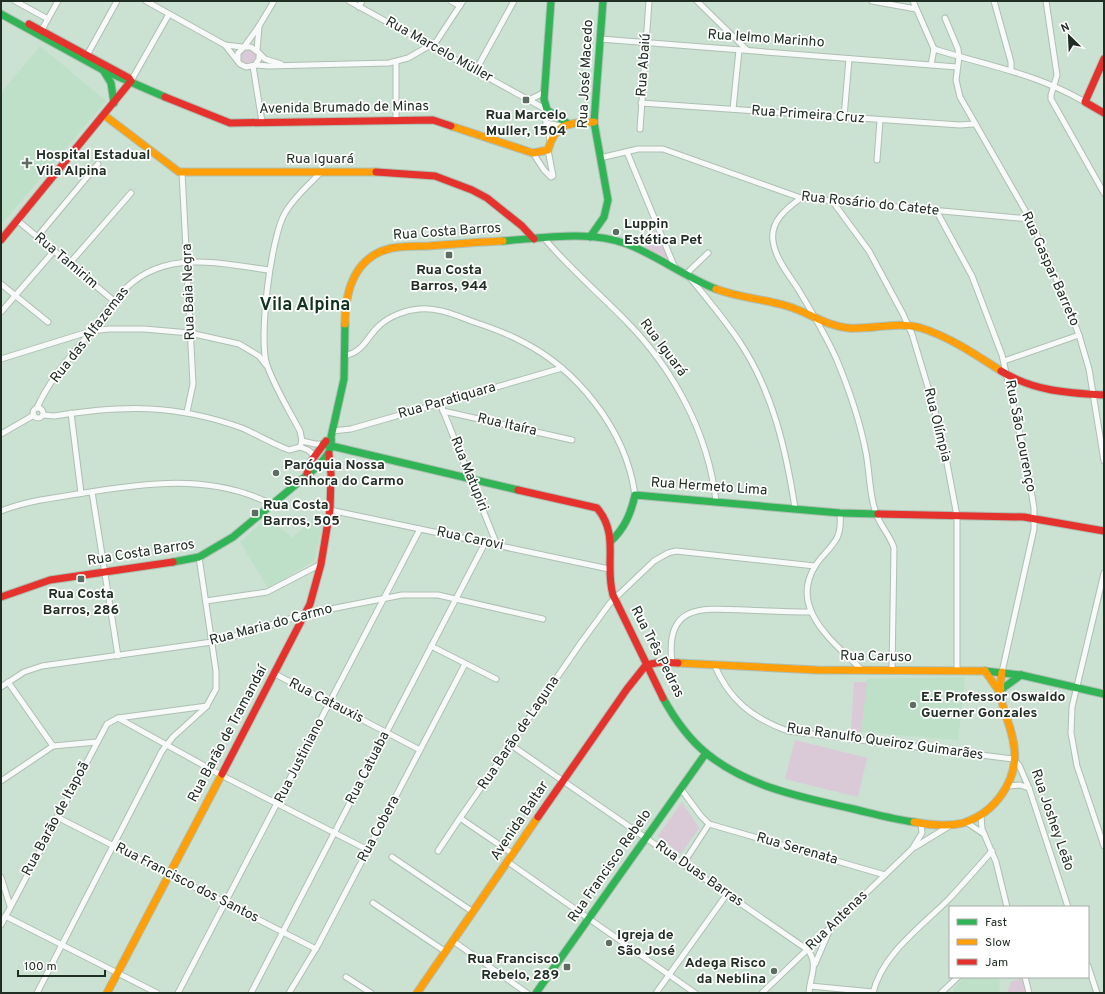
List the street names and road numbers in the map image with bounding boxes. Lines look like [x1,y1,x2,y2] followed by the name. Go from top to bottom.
[382,13,496,87] street label: Rua Marcelo Müller
[575,19,597,129] street label: Rua José Macedo
[707,26,825,52] street label: Rua Ielmo Marinho
[633,33,655,97] street label: Rua Abaiú
[259,98,429,118] street label: Avenida Brumado de Minas
[751,103,865,127] street label: Rua Primeira Cruz
[286,151,354,168] street label: Rua Iguará
[800,188,940,220] street label: Rua Rosário do Catete
[1017,209,1083,329] street label: Rua Gaspar Barreto
[392,220,502,244] street label: Rua Costa Barros
[31,229,101,293] street label: Rua Tamirim
[179,243,199,341] street label: Rua Baia Negra
[47,283,133,387] street label: Rua das Alfazemas
[636,316,690,380] street label: Rua Iguará
[1001,378,1039,494] street label: Rua São Lourenço
[396,379,498,423] street label: Rua Paratiquara
[920,386,954,464] street label: Rua Olímpia
[476,410,538,440] street label: Rua Itaíra
[446,434,492,514] street label: Rua Matupiri
[650,474,768,500] street label: Rua Hermeto Lima
[435,524,505,554] street label: Rua Carovi
[86,536,196,570] street label: Rua Costa Barros
[208,600,334,650] street label: Rua Maria do Carmo
[627,603,687,701] street label: Rua Três Pedras
[840,648,912,666] street label: Rua Caruso
[185,661,272,805] street label: Rua Barão de Tramandaí
[475,673,563,793] street label: Rua Barão de Laguna
[286,675,366,727] street label: Rua Catauxis
[271,715,329,806] street label: Rua Justiniano
[785,720,985,764] street label: Rua Ranulfo Queiroz Guimarães
[342,729,394,807] street label: Rua Catuaba
[19,759,93,879] street label: Rua Barão de Itapoã
[1027,767,1077,873] street label: Rua Joshey Leão
[487,778,553,864] street label: Avenida Baltar
[354,793,404,865] street label: Rua Cobera
[565,806,656,926] street label: Rua Francisco Rebelo
[754,829,840,869] street label: Rua Serenata
[652,837,746,911] street label: Rua Duas Barras
[112,839,262,927] street label: Rua Francisco dos Santos
[803,887,871,955] street label: Rua Antenas

